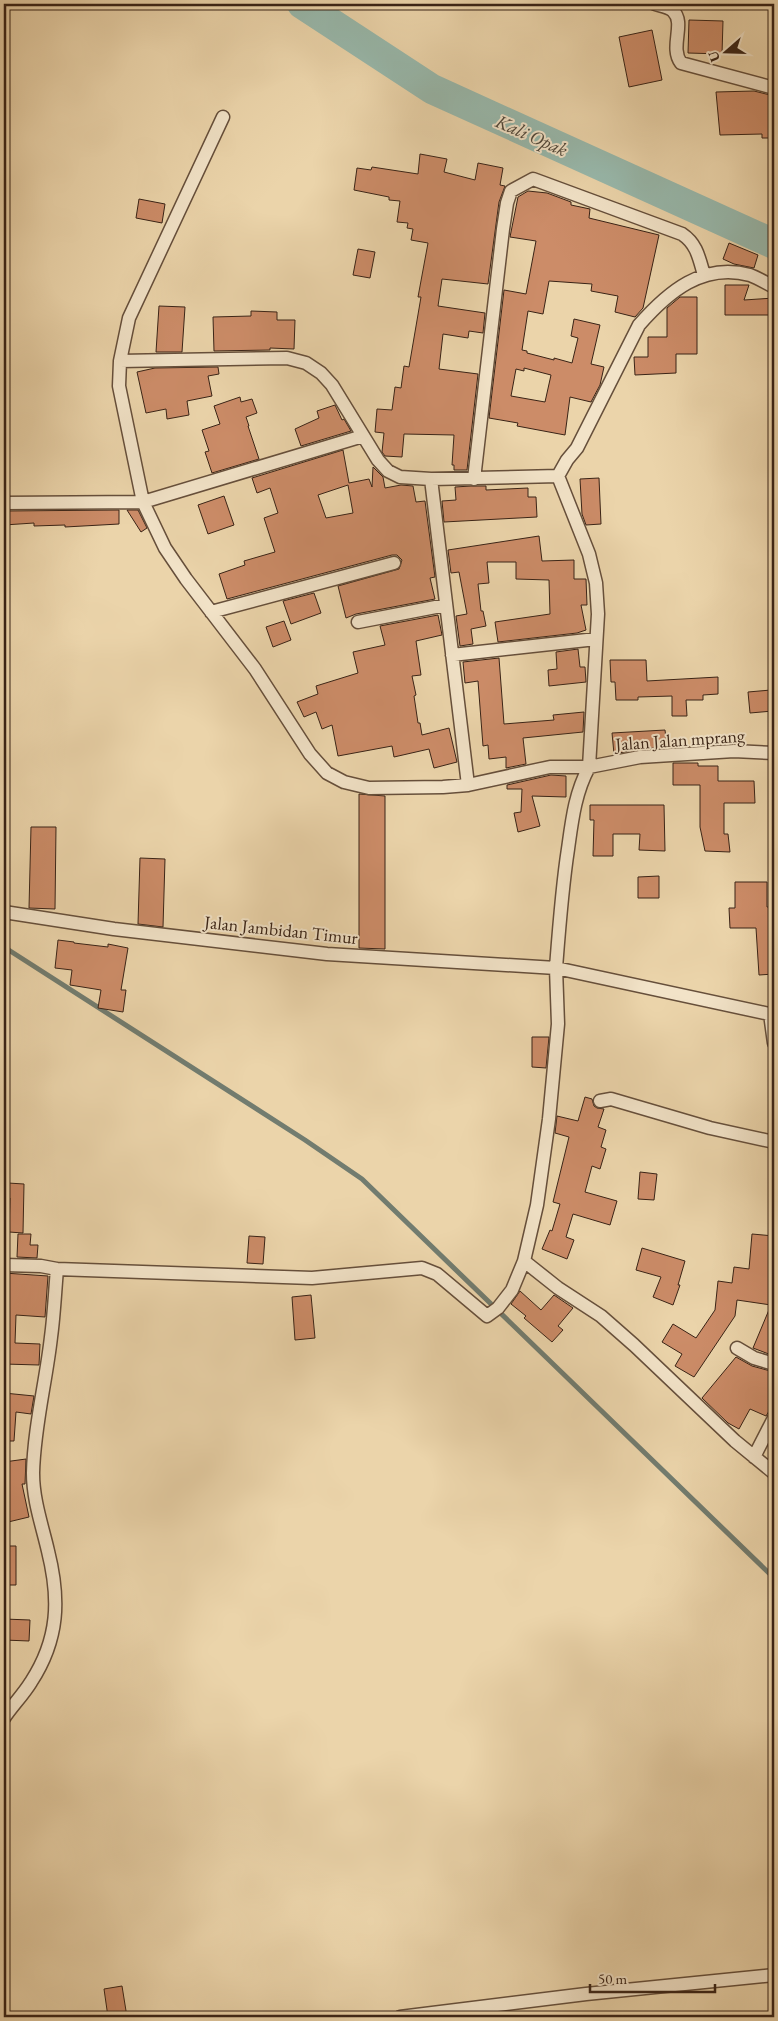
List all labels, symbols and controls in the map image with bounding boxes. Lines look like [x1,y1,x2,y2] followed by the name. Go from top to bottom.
[700,28,750,78] north arrow
[703,48,724,64] text: U
[491,108,572,163] water label: Kali Opak
[612,723,746,756] street label: Jalan Jalan mprang
[201,910,359,949] street label: Jalan Jambidan Timur
[590,1961,716,1993] scale bar
[598,1969,627,1988] text: 50 m

